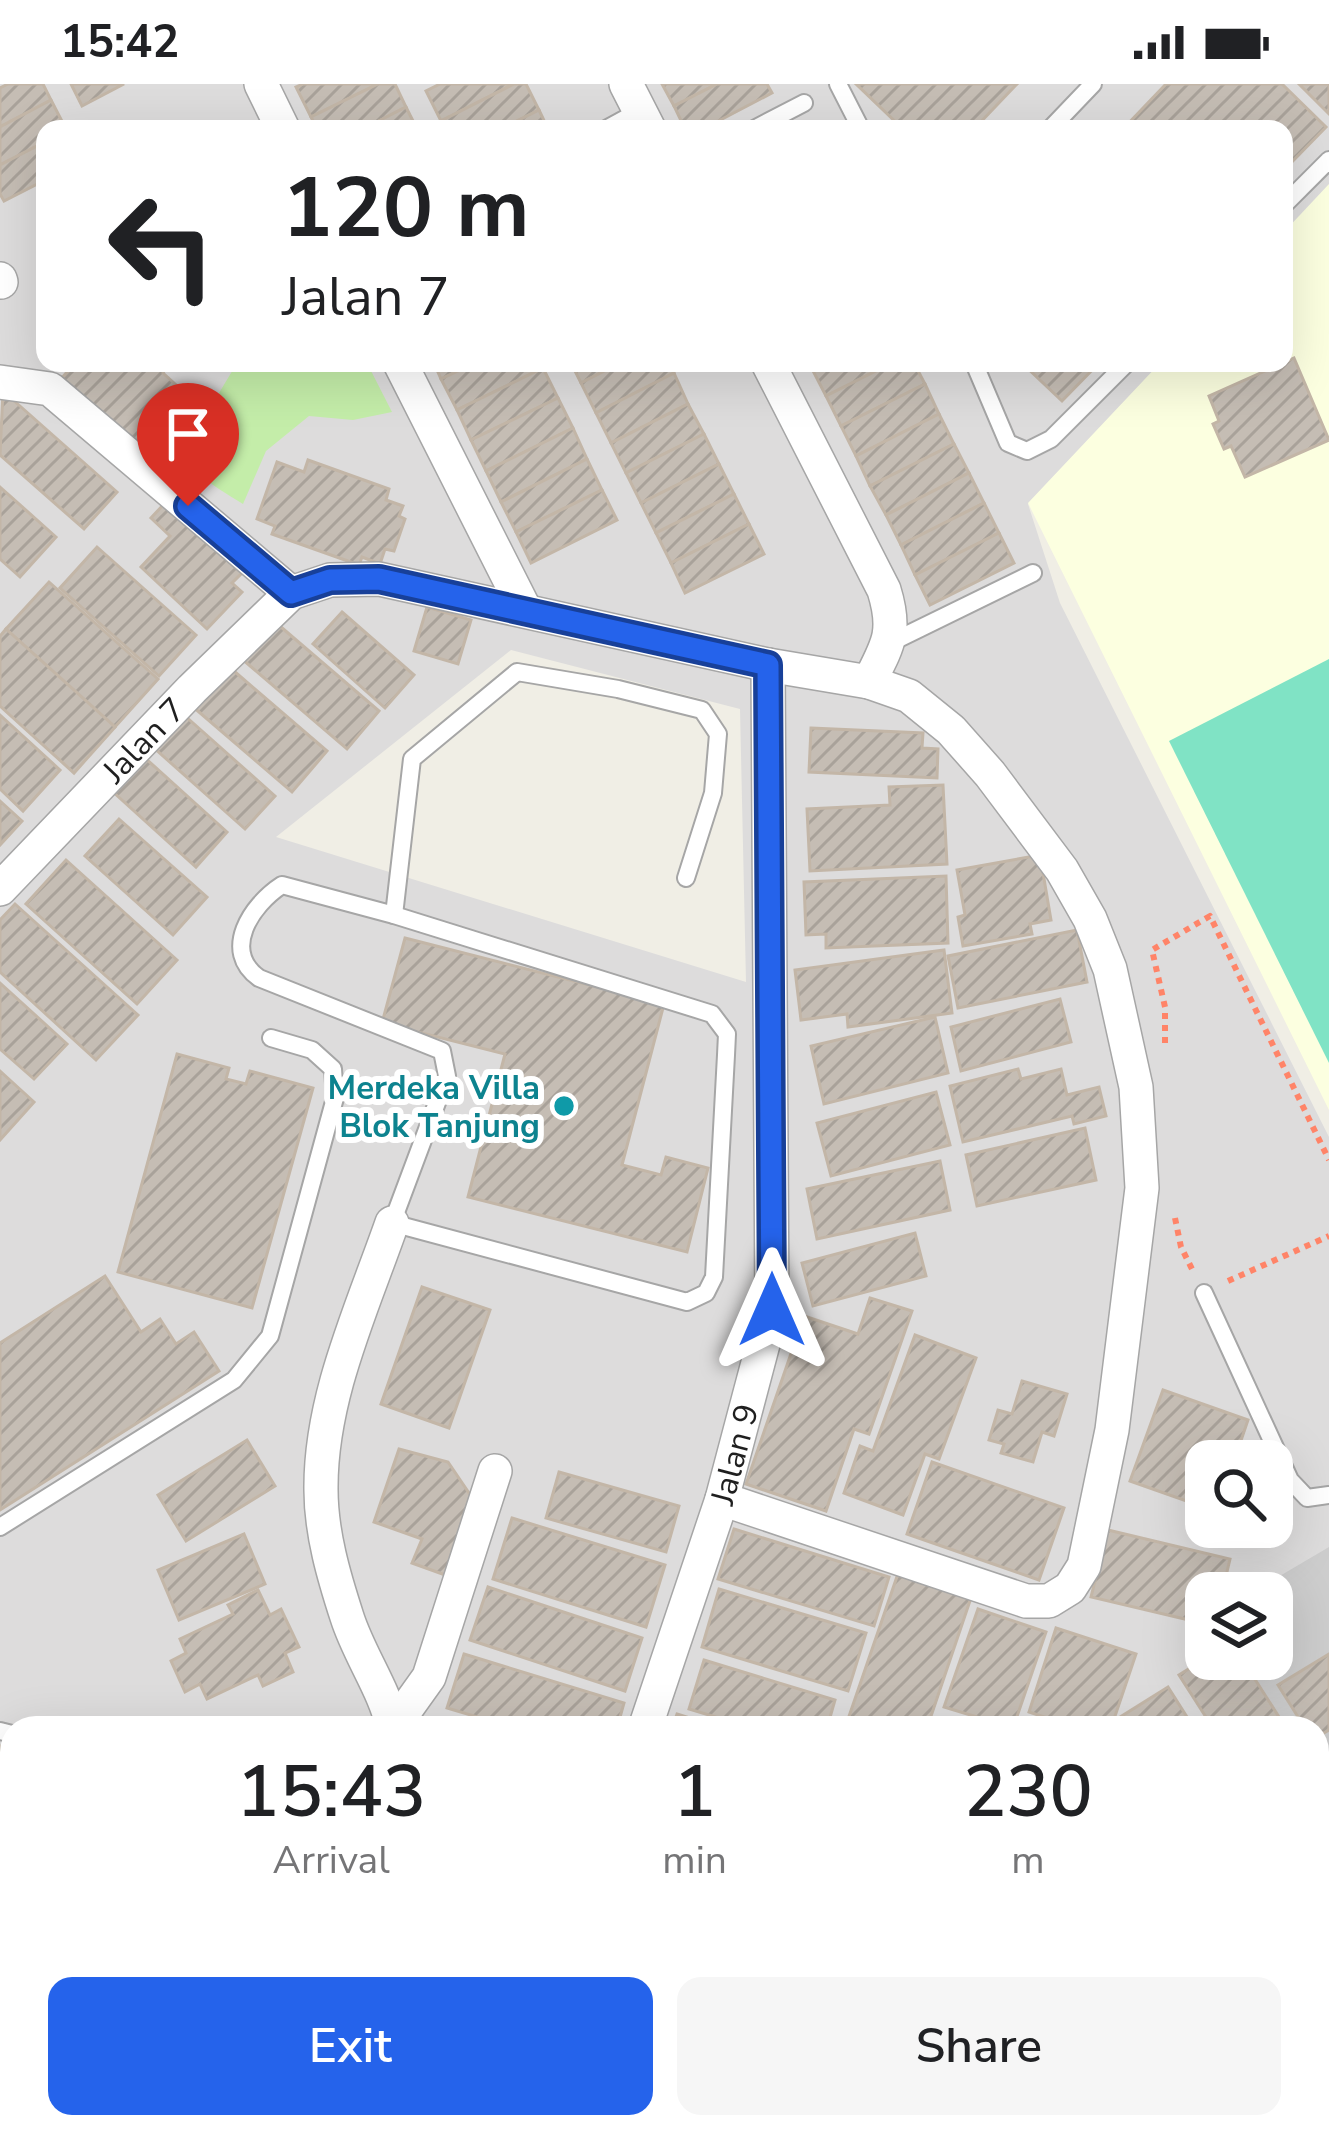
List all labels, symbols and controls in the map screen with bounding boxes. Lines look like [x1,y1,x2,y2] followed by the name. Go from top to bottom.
[60,12,179,73] text: 15:42
[282,151,530,266] text: 120 m
[84,168,240,324] icon: left
[282,260,450,334] text: Jalan 7
[137,383,239,506] pin
[155,401,221,467] icon: arrive
[92,688,196,794] street label: Jalan 7
[328,1066,540,1149] place label: Merdeka Villa Blok Tanjung
[551,1093,577,1119] marker: Merdeka Villa Blok Tanjung
[709,1247,835,1373] position arrow
[700,1399,770,1511] street label: Jalan 9
[1185,1440,1293,1680] map controls
[1185,1440,1293,1548] button: search
[1185,1572,1293,1680] button: layers
[236,1743,426,1841] text: 15:43
[673,1743,716,1841] text: 1
[963,1743,1093,1841] text: 230
[273,1834,390,1887] text: Arrival
[662,1834,727,1887] text: min
[1011,1834,1045,1887] text: m
[48,1977,653,2115] button: Exit
[677,1977,1281,2115] button: Share

